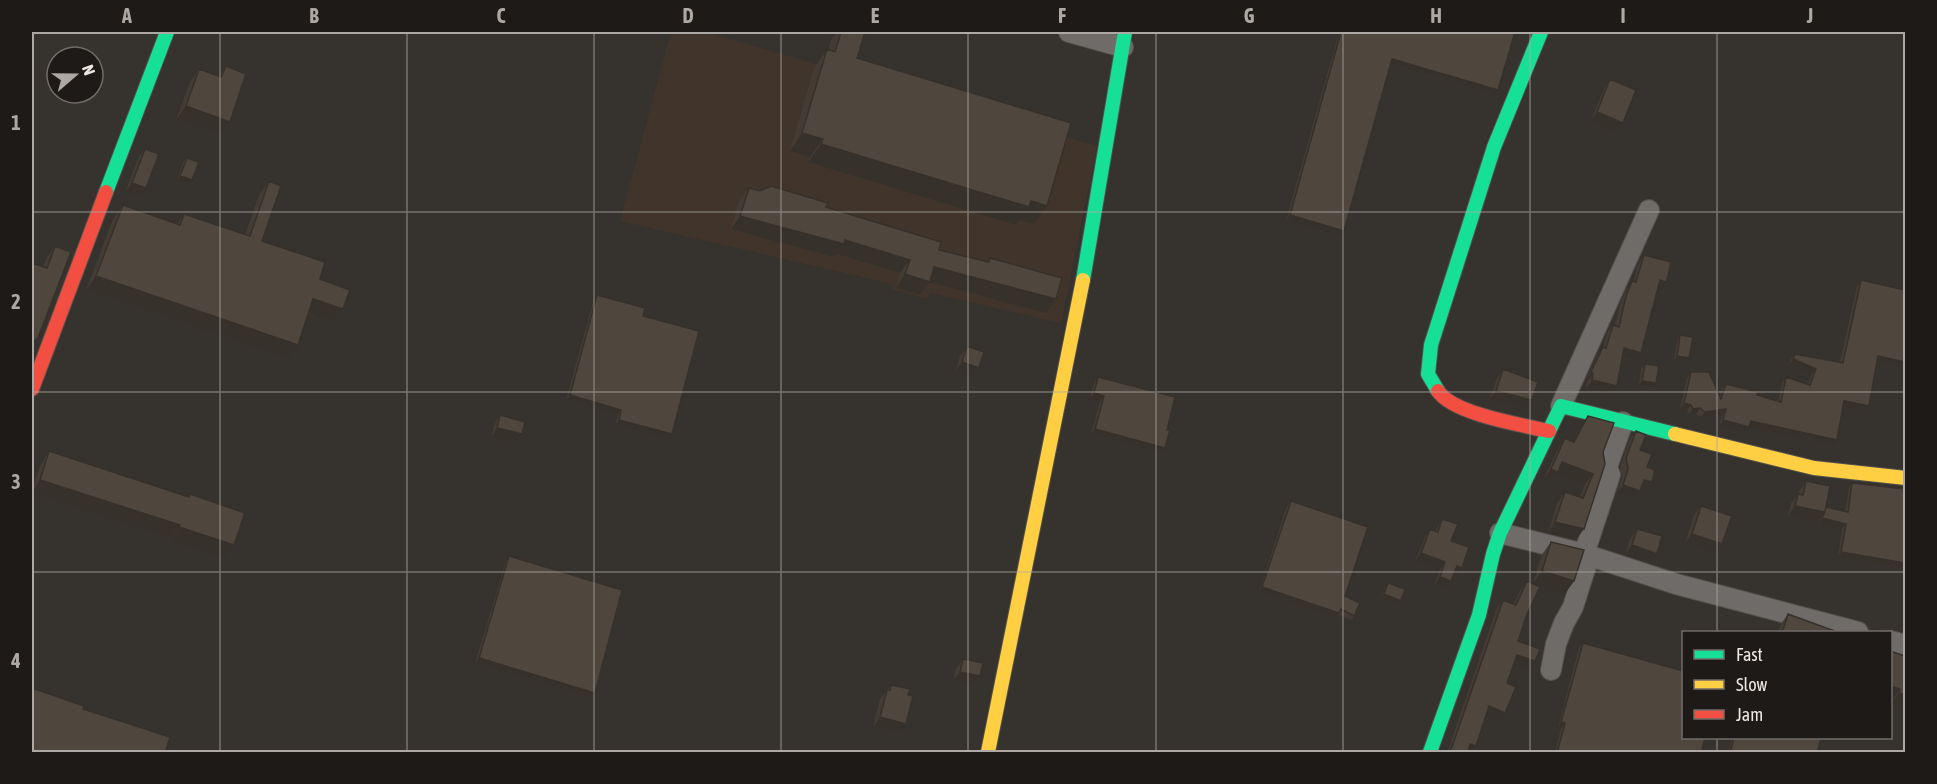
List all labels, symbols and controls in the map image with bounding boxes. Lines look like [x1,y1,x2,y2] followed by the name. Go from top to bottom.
[121,4,132,27] text: A
[309,4,319,27] text: B
[497,4,506,27] text: C
[682,4,694,27] text: D
[871,4,880,27] text: E
[1058,4,1066,27] text: F
[1244,4,1255,27] text: G
[1430,4,1442,27] text: H
[1620,4,1626,27] text: I
[1806,4,1813,27] text: J
[45,45,105,105] north arrow
[79,62,99,77] text: N
[11,111,21,134] text: 1
[11,290,21,313] text: 2
[11,470,21,493] text: 3
[1682,631,1892,739] legend
[1736,644,1763,665] text: Fast
[10,649,21,672] text: 4
[1736,674,1767,695] text: Slow
[1736,704,1763,725] text: Jam

